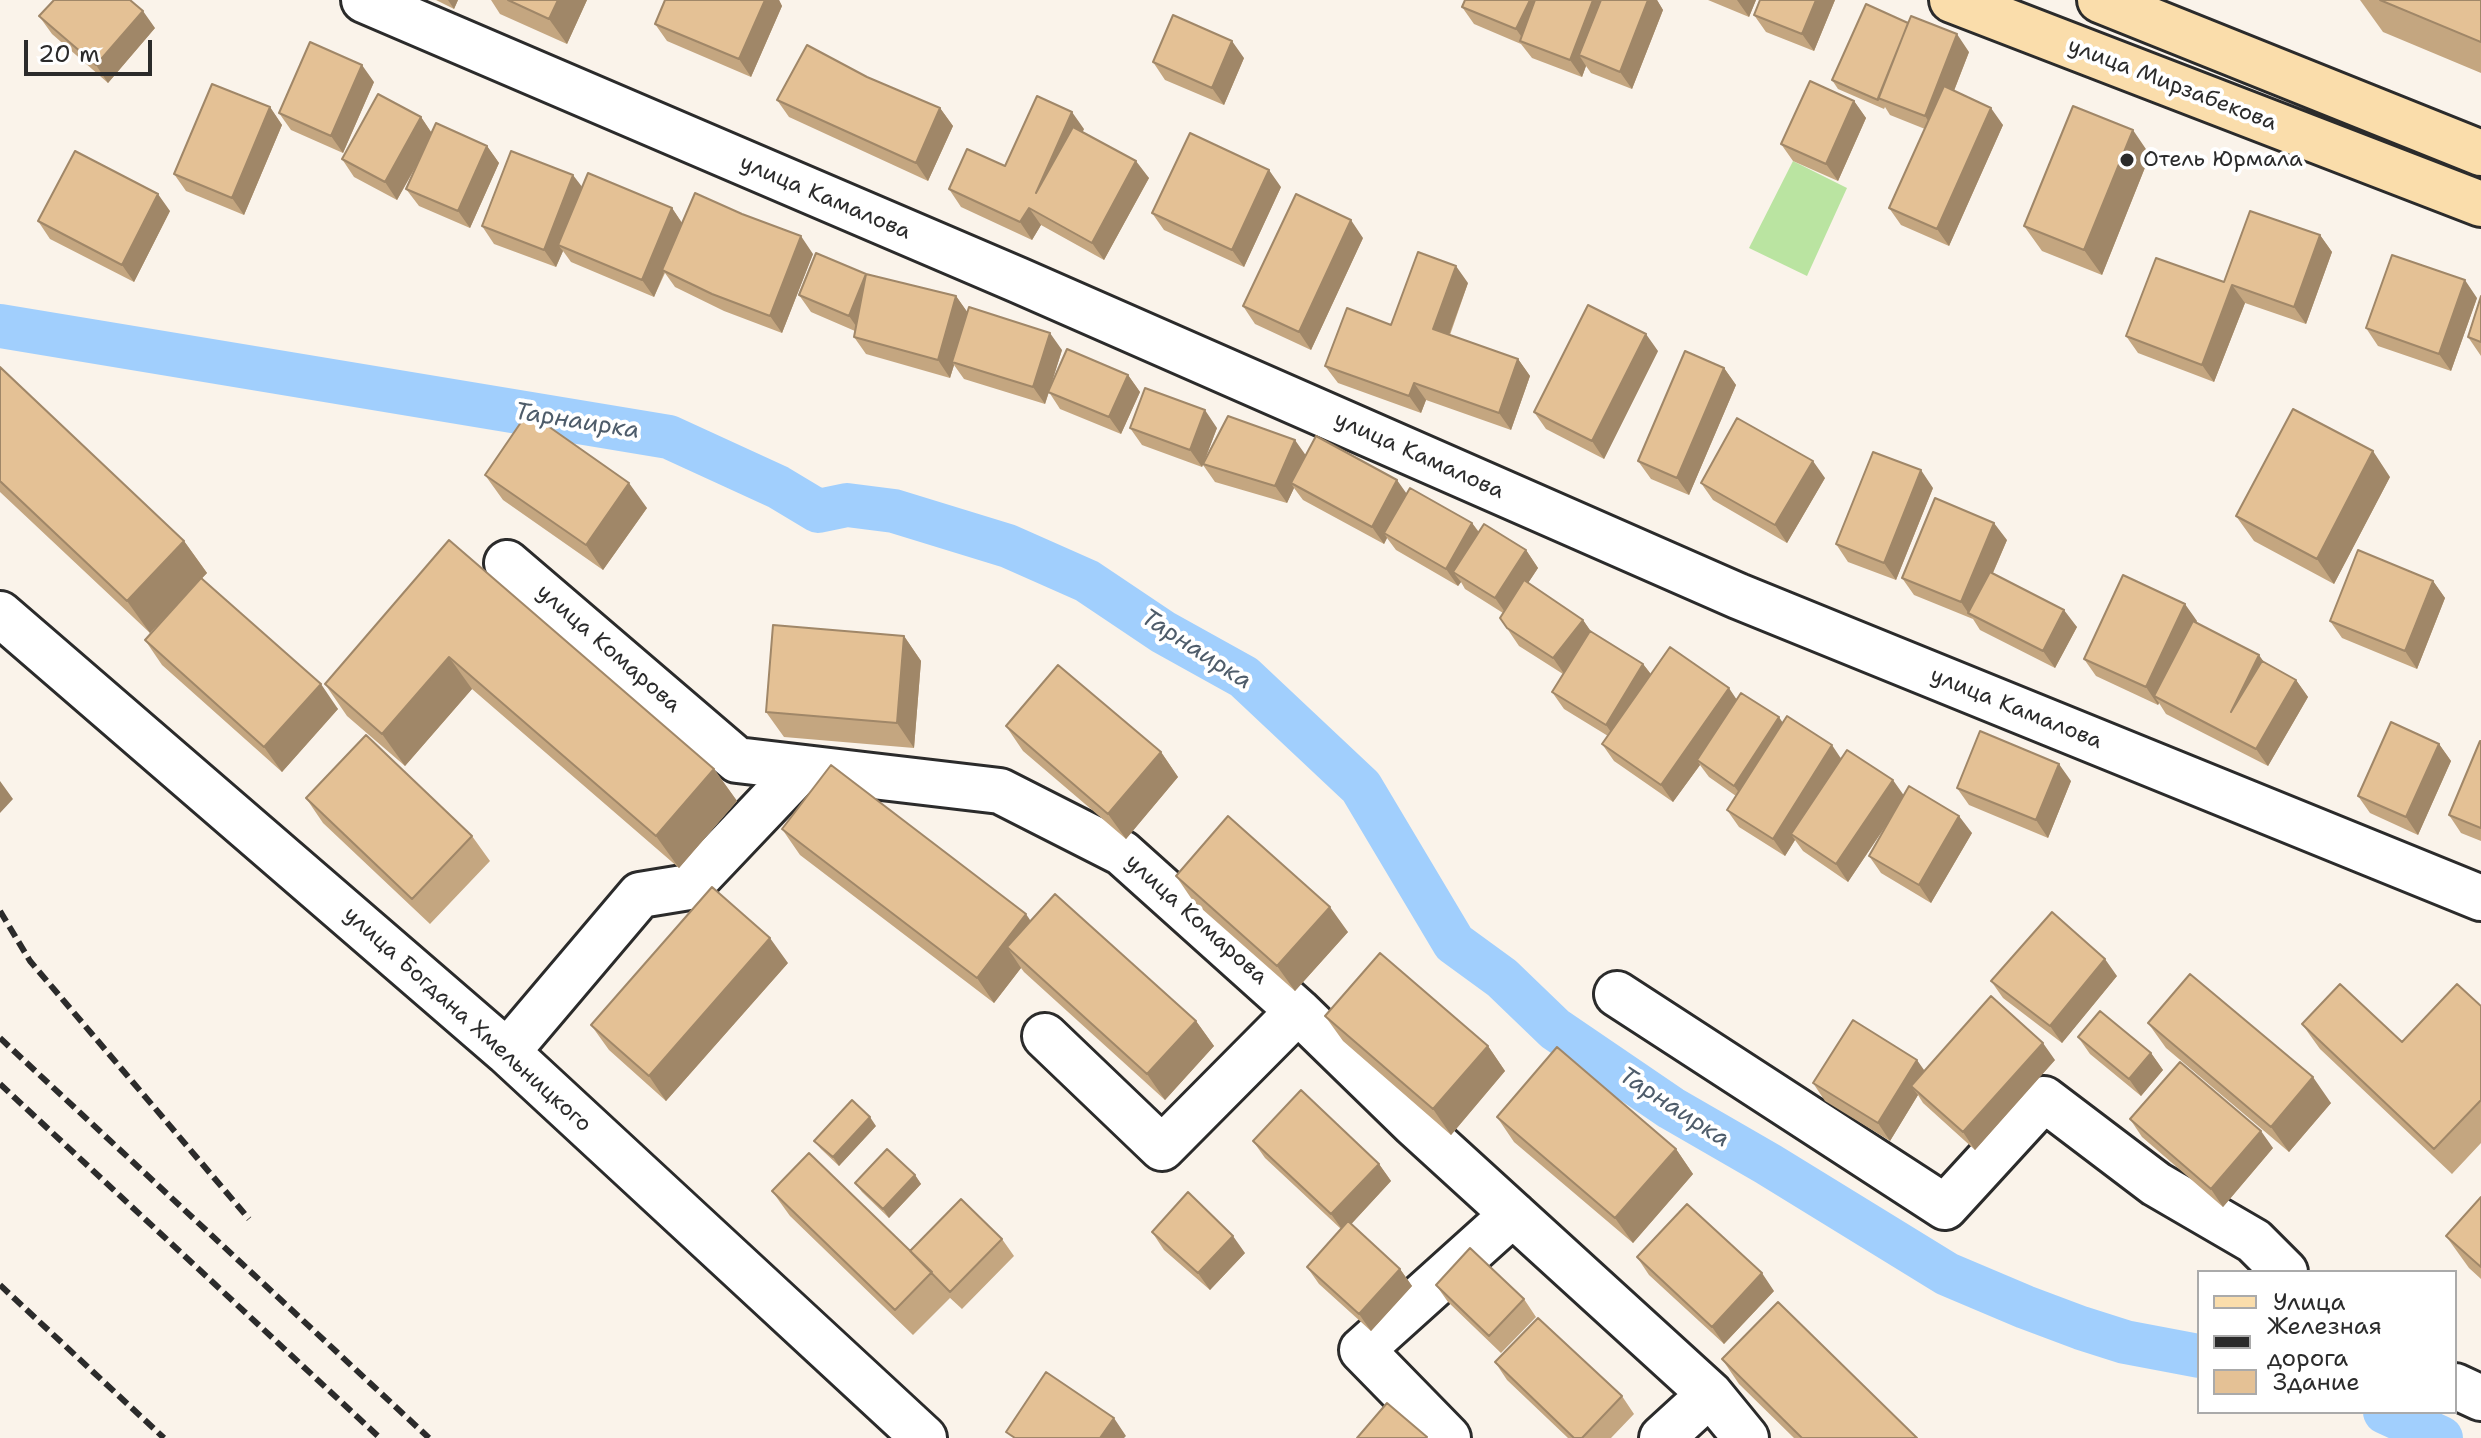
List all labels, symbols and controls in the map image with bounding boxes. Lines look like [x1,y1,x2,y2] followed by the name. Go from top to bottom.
[28,24,156,74] scale bar
[2064,33,2280,137] street label: улица Мирзабекова
[38,38,100,70] text: 20 m
[2143,147,2303,173] place label: Отель Юрмала
[736,150,914,246] street label: улица Камалова
[2118,151,2136,169] marker: Отель Юрмала
[513,398,641,446] water label: Тарнаирка
[1330,407,1508,505] street label: улица Камалова
[531,579,685,719] street label: улица Комарова
[1135,604,1257,696] water label: Тарнаирка
[1926,662,2106,756] street label: улица Камалова
[1119,849,1273,991] street label: улица Комарова
[338,902,596,1138] street label: улица Богдана Хмельницкого
[1613,1062,1735,1154] water label: Тарнаирка
[2197,1270,2457,1414] legend
[2273,1286,2346,1318] text: Улица
[2267,1310,2382,1374] text: Железная дорога
[2273,1366,2360,1398] text: Здание

